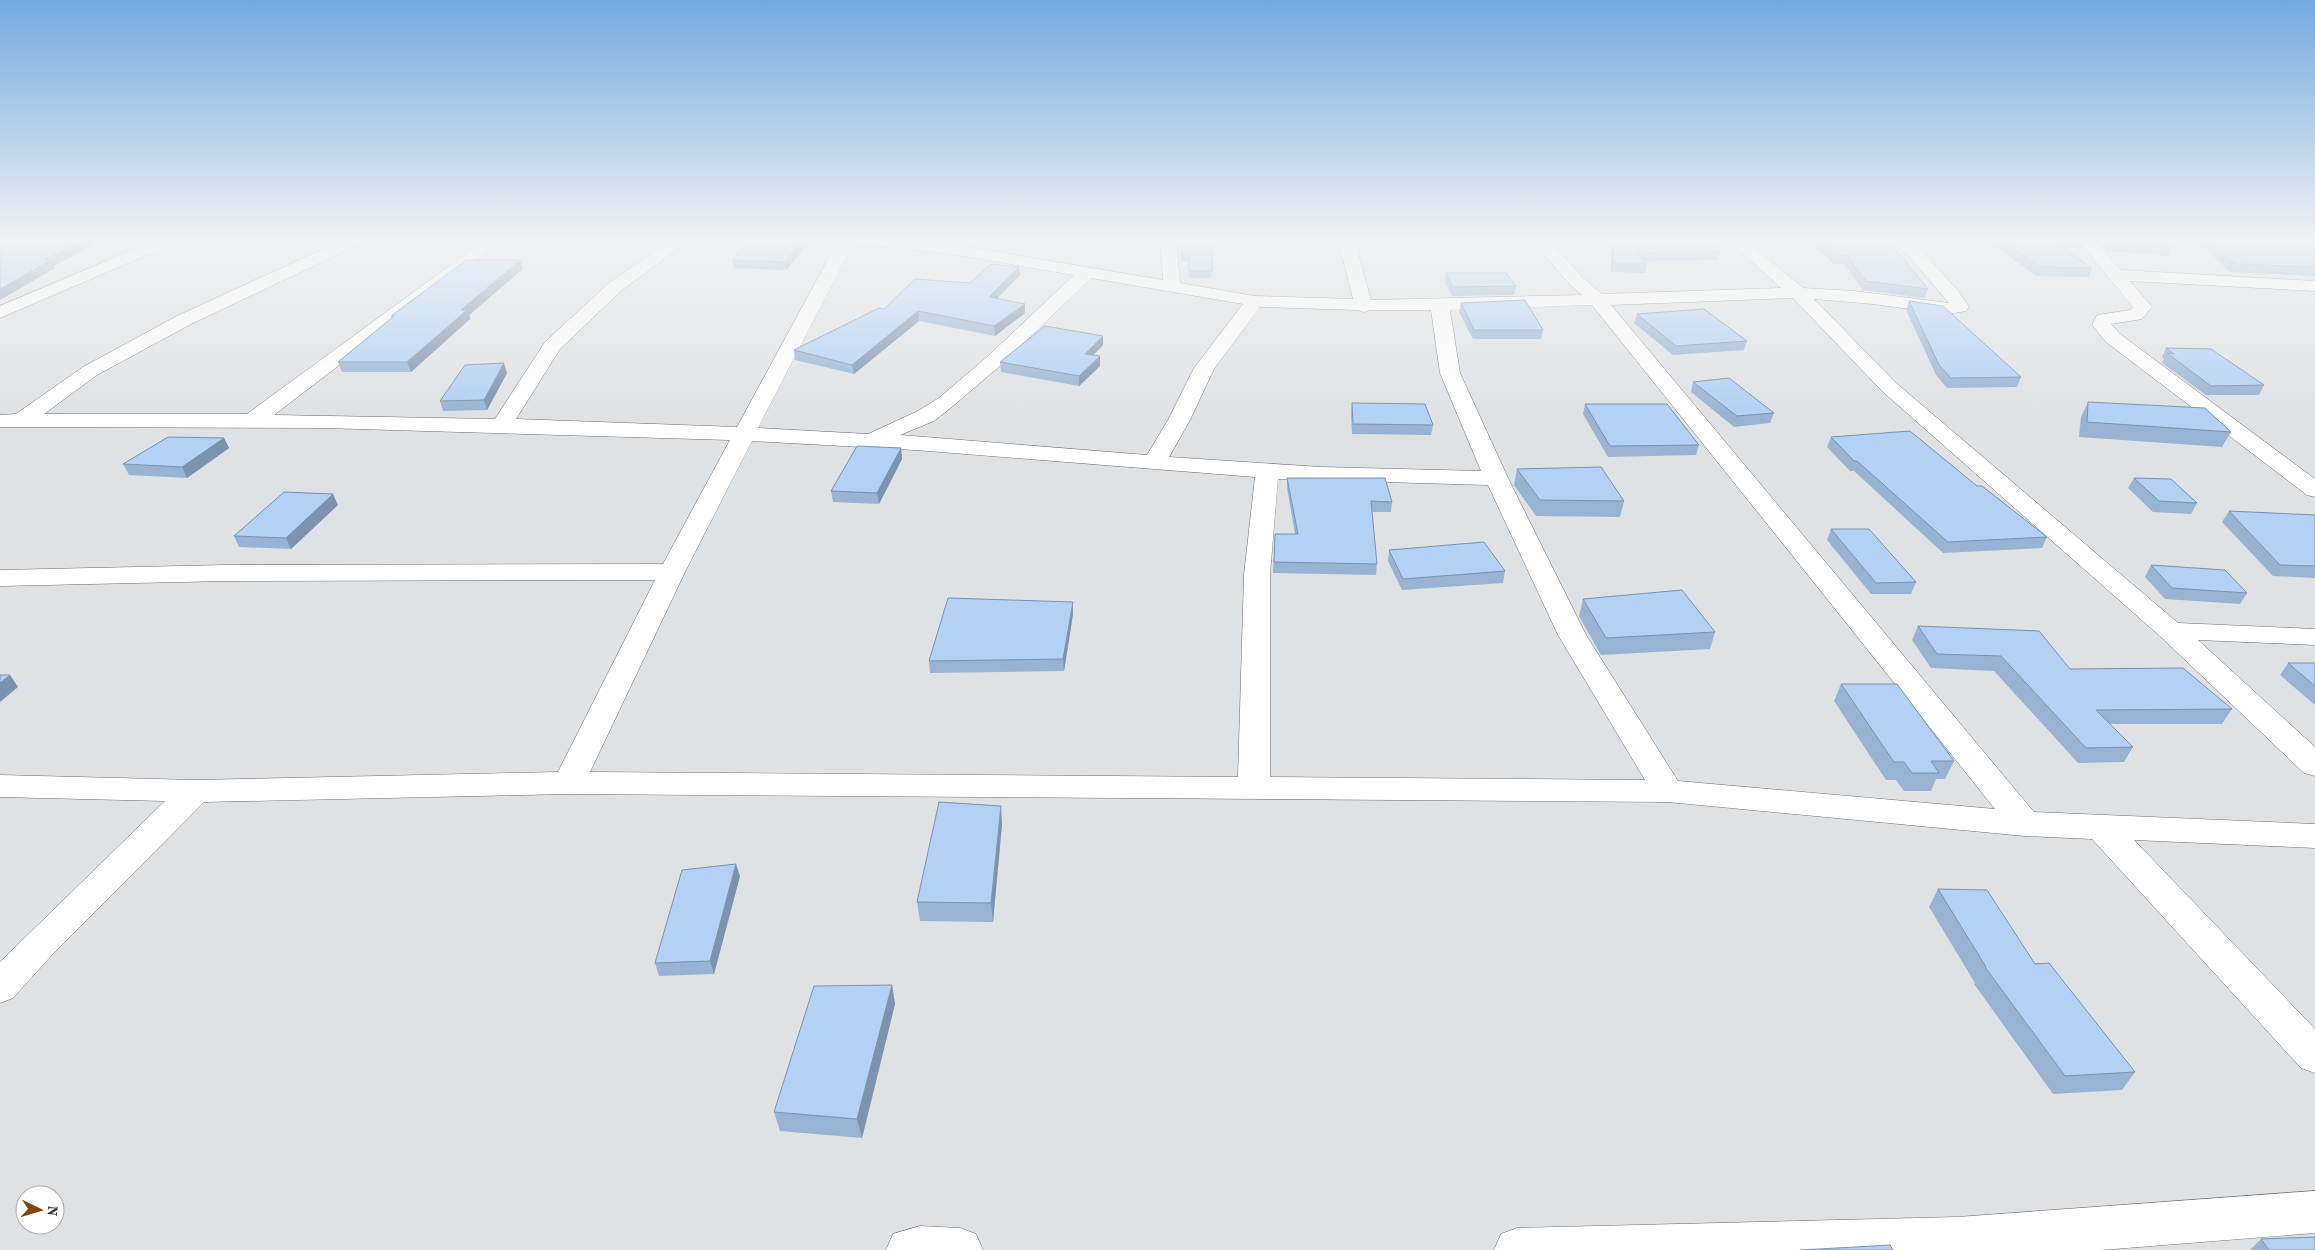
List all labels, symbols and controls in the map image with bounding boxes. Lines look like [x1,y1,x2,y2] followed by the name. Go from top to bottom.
[15,1185,65,1235] north arrow
[43,1205,63,1217] text: N

